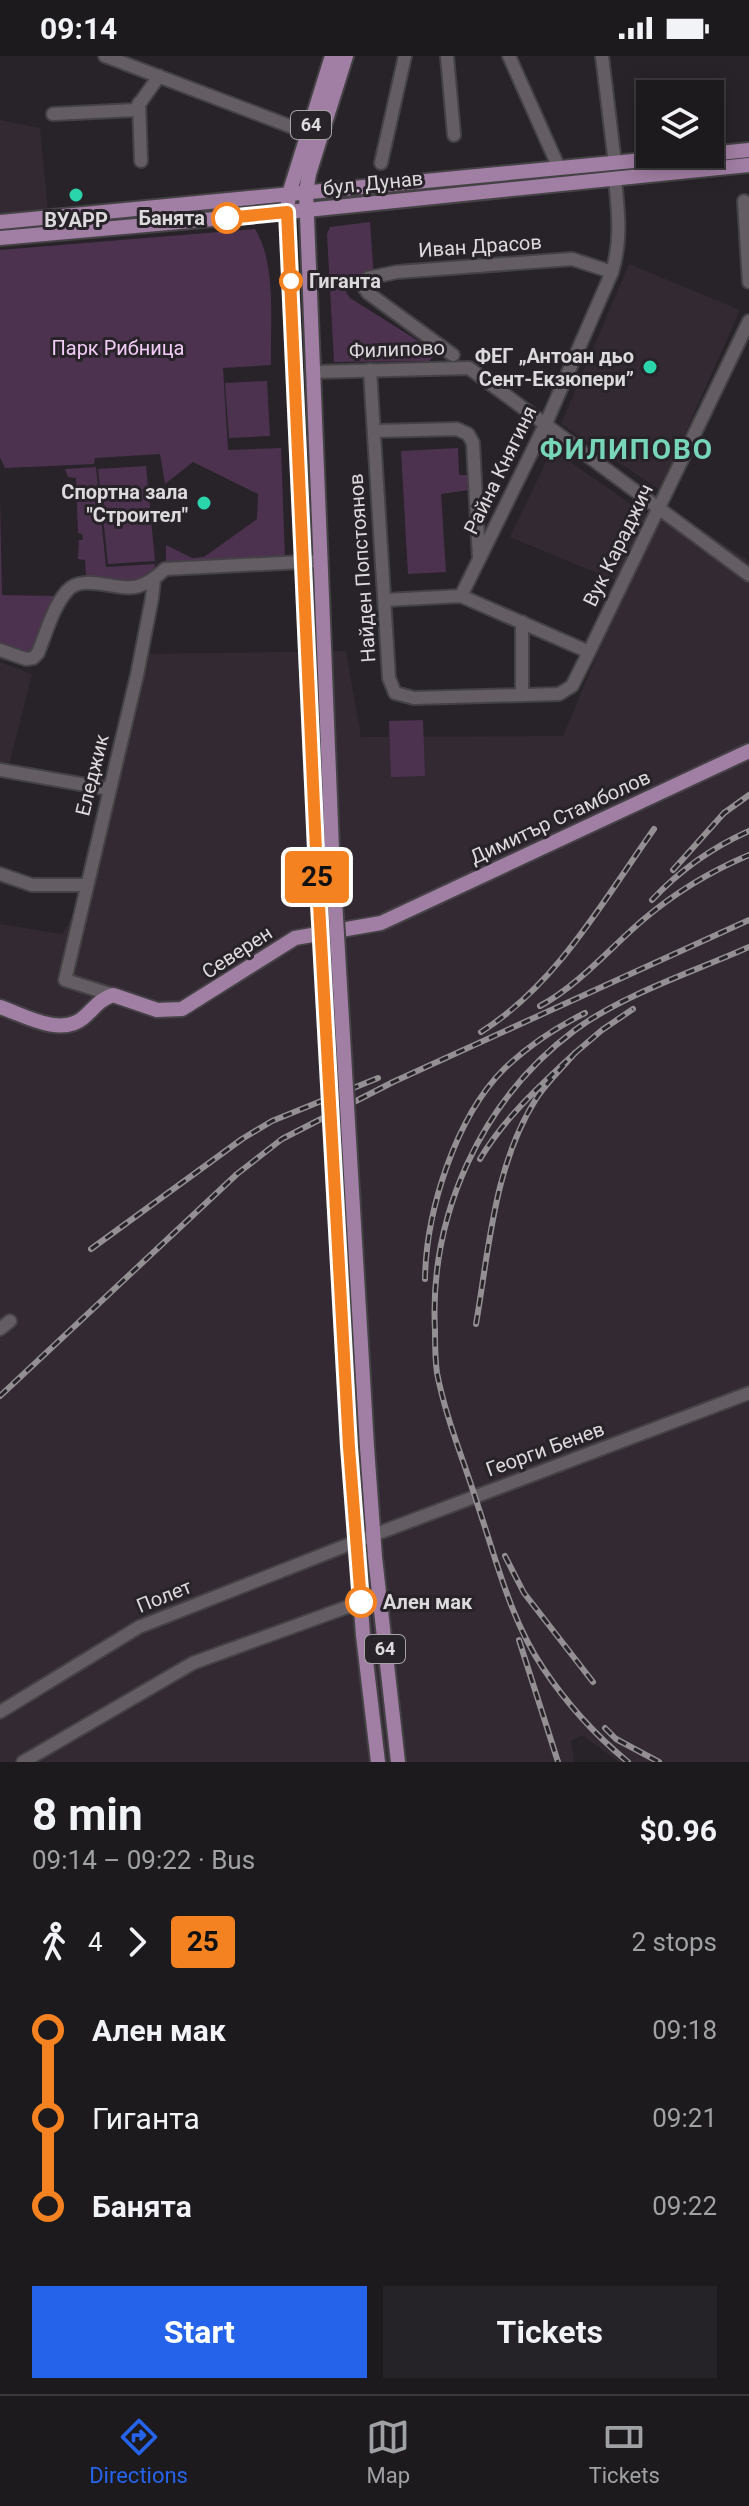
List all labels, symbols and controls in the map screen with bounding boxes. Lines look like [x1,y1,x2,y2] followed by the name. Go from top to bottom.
[40,11,117,46] text: 09:14
[636,80,724,168] map controls
[636,80,724,168] button: layers
[291,111,331,139] road number: 64
[322,166,424,200] street label: бул. Дунав
[67,186,85,204] marker: ВУАРР
[212,203,242,233] marker: Банята
[139,206,205,230] place label: Банята
[44,208,108,232] place label: ВУАРР
[418,230,542,262] street label: Иван Драсов
[309,269,381,293] place label: Гиганта
[280,270,302,292] marker: Гиганта
[349,335,445,363] street label: Филипово
[51,336,185,360] park label: Парк Рибница
[475,344,634,391] place label: ФЕГ „Антоан дьо Сент-Екзюпери”
[641,358,659,376] marker: ФЕГ „Антоан дьо Сент-Екзюпери”
[459,402,541,538] street label: Райна Княгиня
[540,433,714,466] district label: ФИЛИПОВО
[343,473,381,663] street label: Найден Попстоянов
[61,480,188,527] place label: Спортна зала "Строител"
[578,480,658,610] street label: Вук Караджич
[195,494,213,512] marker: Спортна зала "Строител"
[70,732,114,818] street label: Еледжик
[466,765,654,869] street label: Димитър Стамболов
[281,851,353,903] line badge: 25
[301,860,333,893] text: 25
[197,920,277,984] street label: Северен
[483,1416,607,1482] street label: Георги Бенев
[133,1574,195,1618] street label: Полет
[346,1587,376,1617] marker: Ален мак
[383,1590,473,1614] place label: Ален мак
[365,1635,405,1663] road number: 64
[32,1789,143,1841] text: 8 min
[639,1813,717,1848] text: $0.96
[32,1845,255,1875] text: 09:14 – 09:22 · Bus
[32,1920,76,1964] icon: walk
[115,1920,159,1964] icon: forward
[187,1925,219,1958] text: 25
[88,1927,103,1957] text: 4
[631,1927,717,1957] text: 2 stops
[92,2013,226,2048] text: Ален мак
[652,2015,717,2045] text: 09:18
[92,2101,200,2136] text: Гиганта
[652,2103,717,2133] text: 09:21
[92,2189,192,2224] text: Банята
[652,2191,717,2221] text: 09:22
[32,2286,367,2378] button: Start
[383,2286,717,2378] button: Tickets
[89,2415,188,2488] tab: Directions
[366,2415,410,2488] tab: Map
[589,2415,660,2488] tab: Tickets

